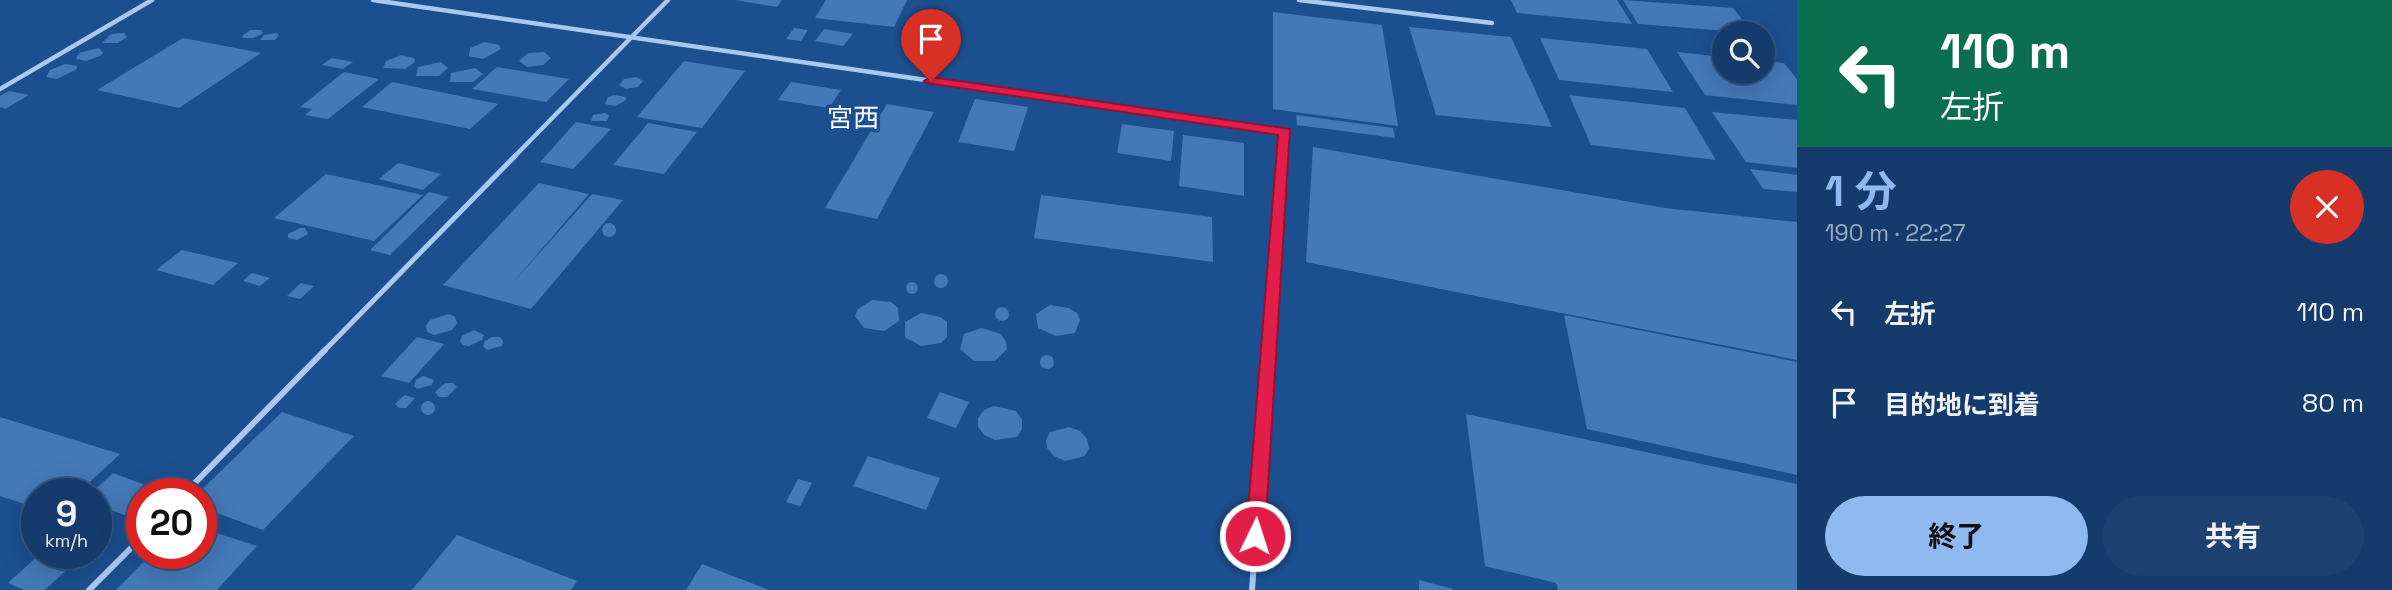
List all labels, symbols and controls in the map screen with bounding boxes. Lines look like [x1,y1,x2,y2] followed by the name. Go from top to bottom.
[901,9,961,81] pin
[912,20,950,58] icon: arrive
[1940,20,2070,82] text: 110 m
[1712,21,1775,84] map controls
[1712,21,1775,84] button: search
[1825,28,1916,119] icon: left
[1940,87,2004,127] text: 左折
[827,101,879,135] district label: 宮西
[1825,165,1897,218] text: 1 分
[2290,170,2364,244] button: close
[1825,218,1965,248] text: 190 m · 22:27
[1825,293,1863,331] icon: left
[2297,295,2364,329] text: 110 m
[1884,297,1936,331] text: 左折
[1825,384,1863,422] icon: arrive
[2302,386,2364,420] text: 80 m
[1884,388,2040,422] text: 目的地に到着
[126,478,217,569] speed limit sign: 20
[56,492,77,536] text: 9
[1825,496,2088,576] button: 終了
[2102,496,2364,576] button: 共有
[1218,499,1292,573] position arrow
[45,529,88,552] text: km/h

